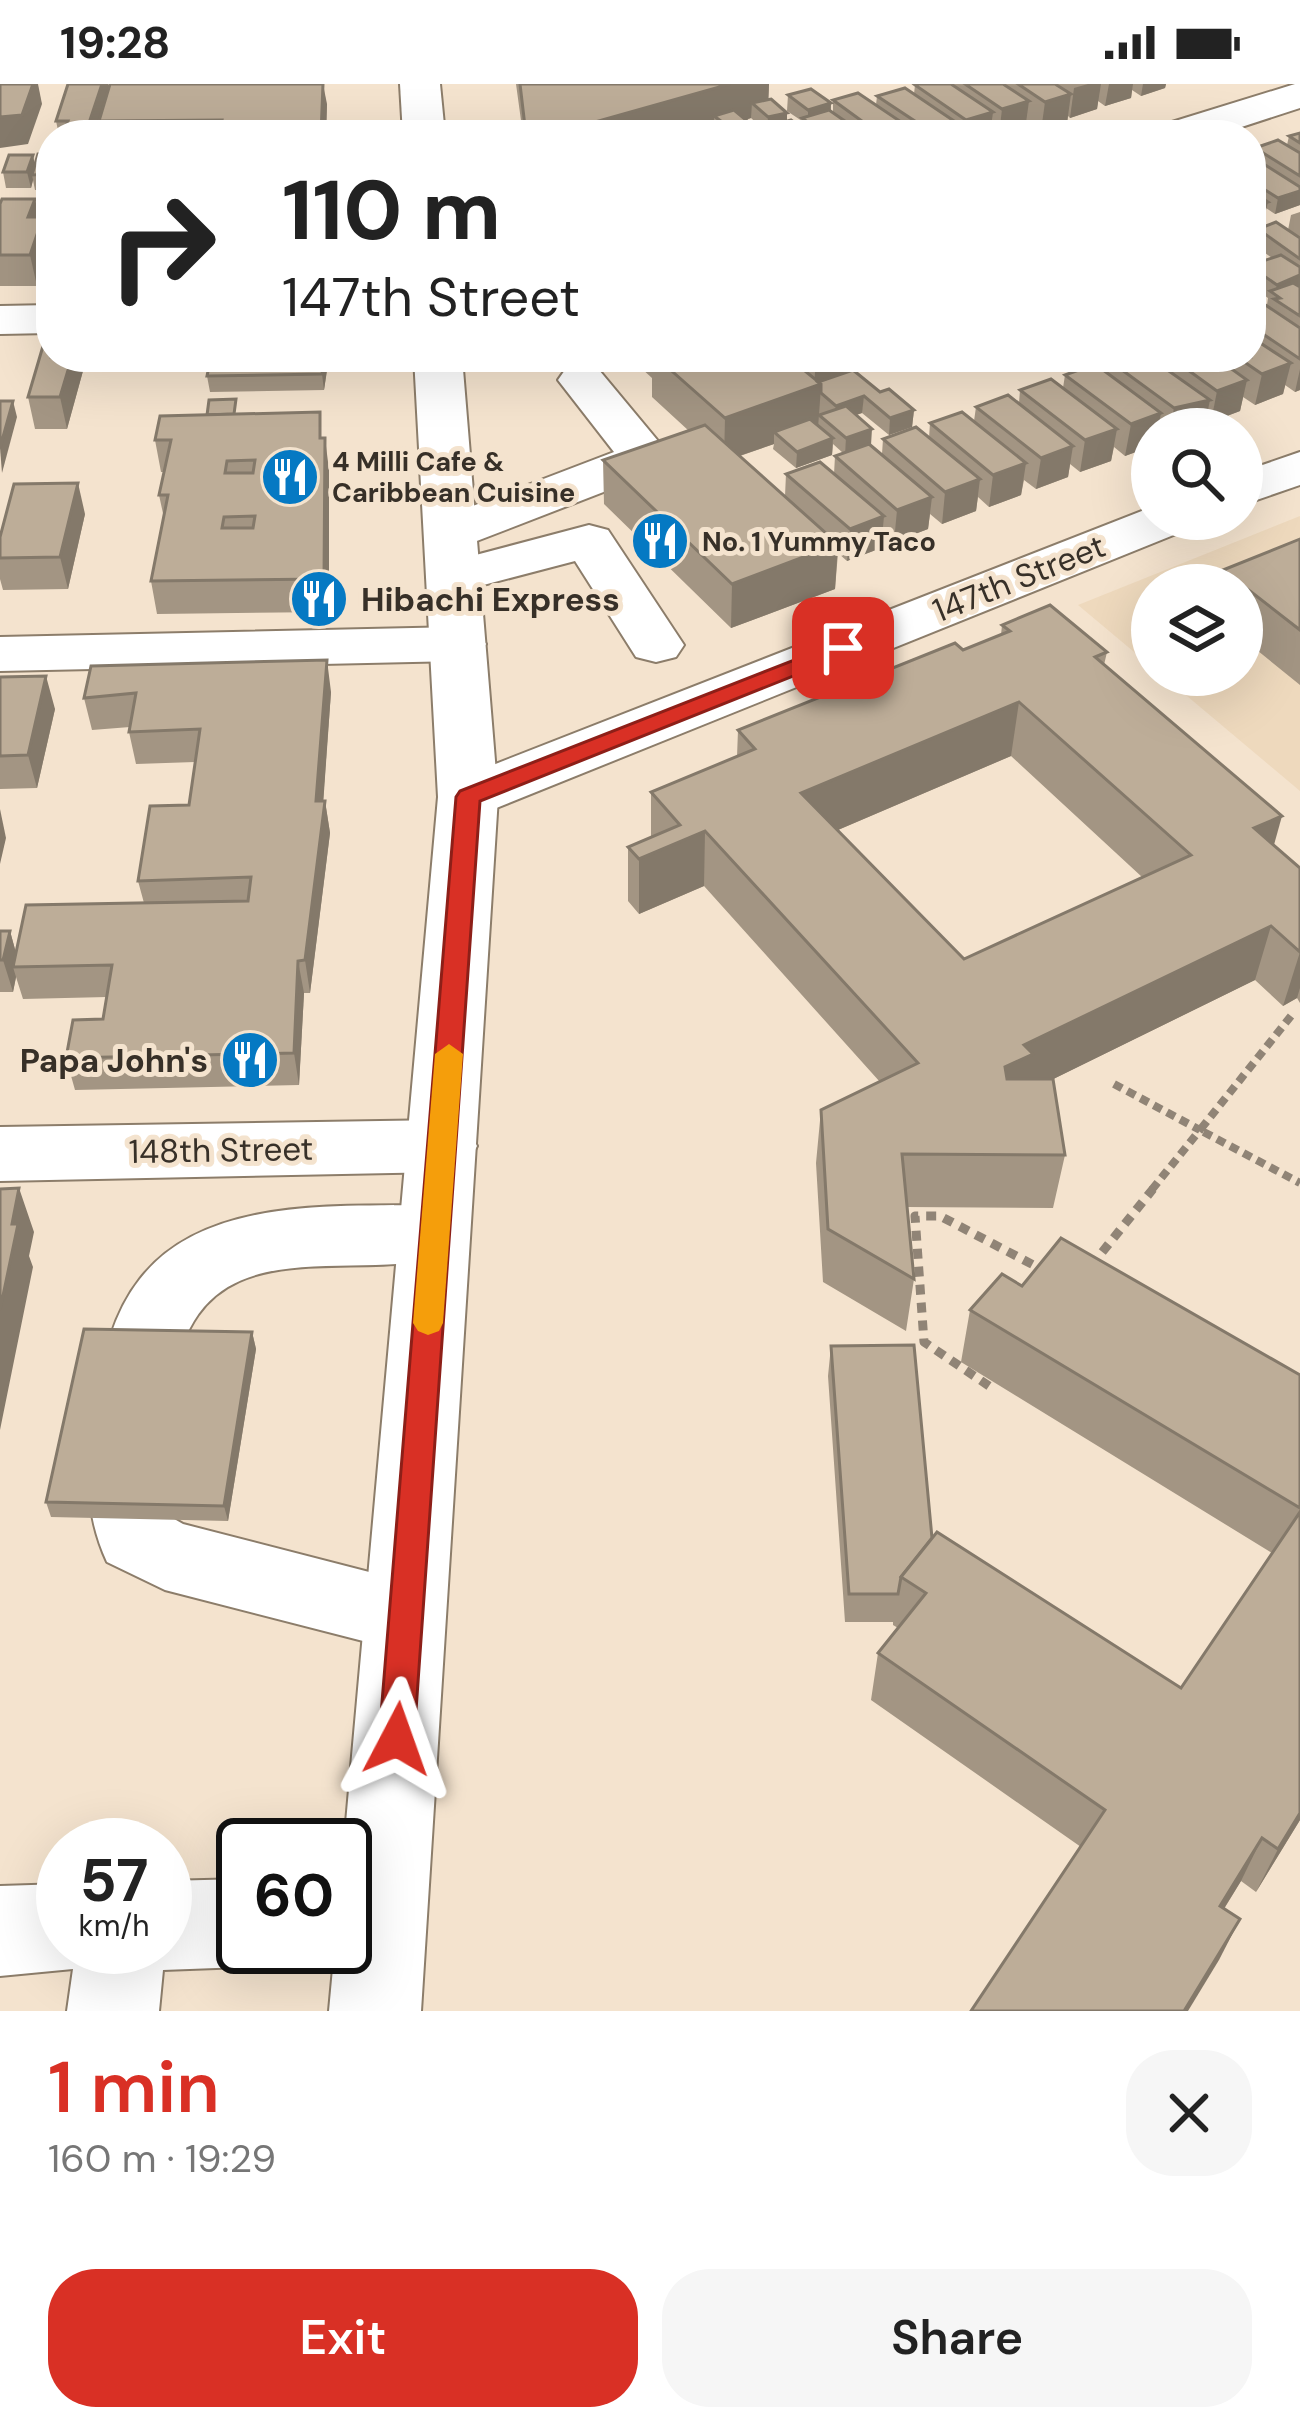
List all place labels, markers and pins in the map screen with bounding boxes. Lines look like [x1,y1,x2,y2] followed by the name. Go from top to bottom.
[332,444,575,510] place label: 4 Milli Cafe & Caribbean Cuisine
[259,446,321,508] restaurant icon: 4 Milli Cafe & Caribbean Cuisine
[629,510,691,572] restaurant icon: No. 1 Yummy Taco
[702,524,936,559] place label: No. 1 Yummy Taco
[288,568,350,630] restaurant icon: Hibachi Express
[361,578,620,621] place label: Hibachi Express
[792,597,894,699] pin
[219,1029,281,1091] restaurant icon: Papa John's
[20,1039,208,1082] place label: Papa John's

